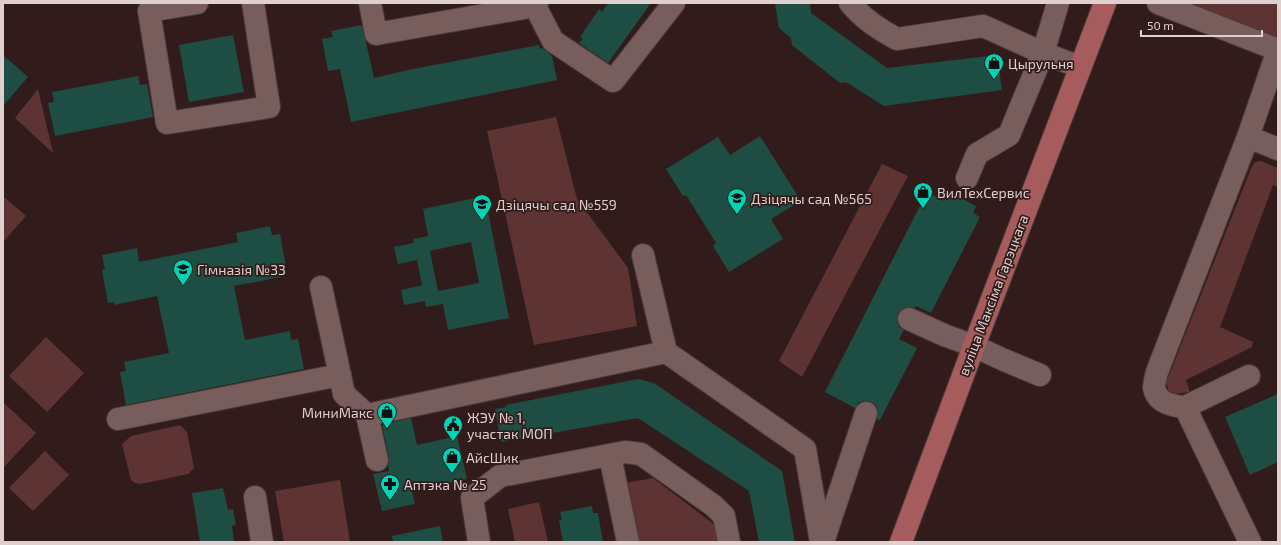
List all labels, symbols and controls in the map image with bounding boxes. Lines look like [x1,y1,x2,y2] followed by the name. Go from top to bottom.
[1141,12,1262,38] scale bar
[1147,18,1174,32] text: 50 m
[983,52,1005,80] shop icon: Цырульня
[1008,55,1074,72] place label: Цырульня
[912,181,934,209] shop icon: ВилТехСервис
[937,184,1030,201] place label: ВилТехСервис
[726,187,748,215] school or university icon: Дзіцячы сад №565
[751,190,872,207] place label: Дзіцячы сад №565
[471,193,493,221] school or university icon: Дзіцячы сад №559
[496,196,617,213] place label: Дзіцячы сад №559
[954,212,1032,378] street label: вуліца Максіма Гарэцкага
[172,258,194,286] school or university icon: Гімназія №33
[197,261,286,278] place label: Гімназія №33
[376,401,398,429] shop icon: МиниМакс
[302,404,373,421] place label: МиниМакс
[467,409,553,442] place label: ЖЭУ № 1, участак МОП
[442,414,464,442] public building icon: ЖЭУ № 1, участак МОП
[441,446,463,474] shop icon: АйсШик
[466,449,519,466] place label: АйсШик
[379,473,401,501] pharmacy icon: Аптэка № 25
[404,476,487,493] place label: Аптэка № 25

